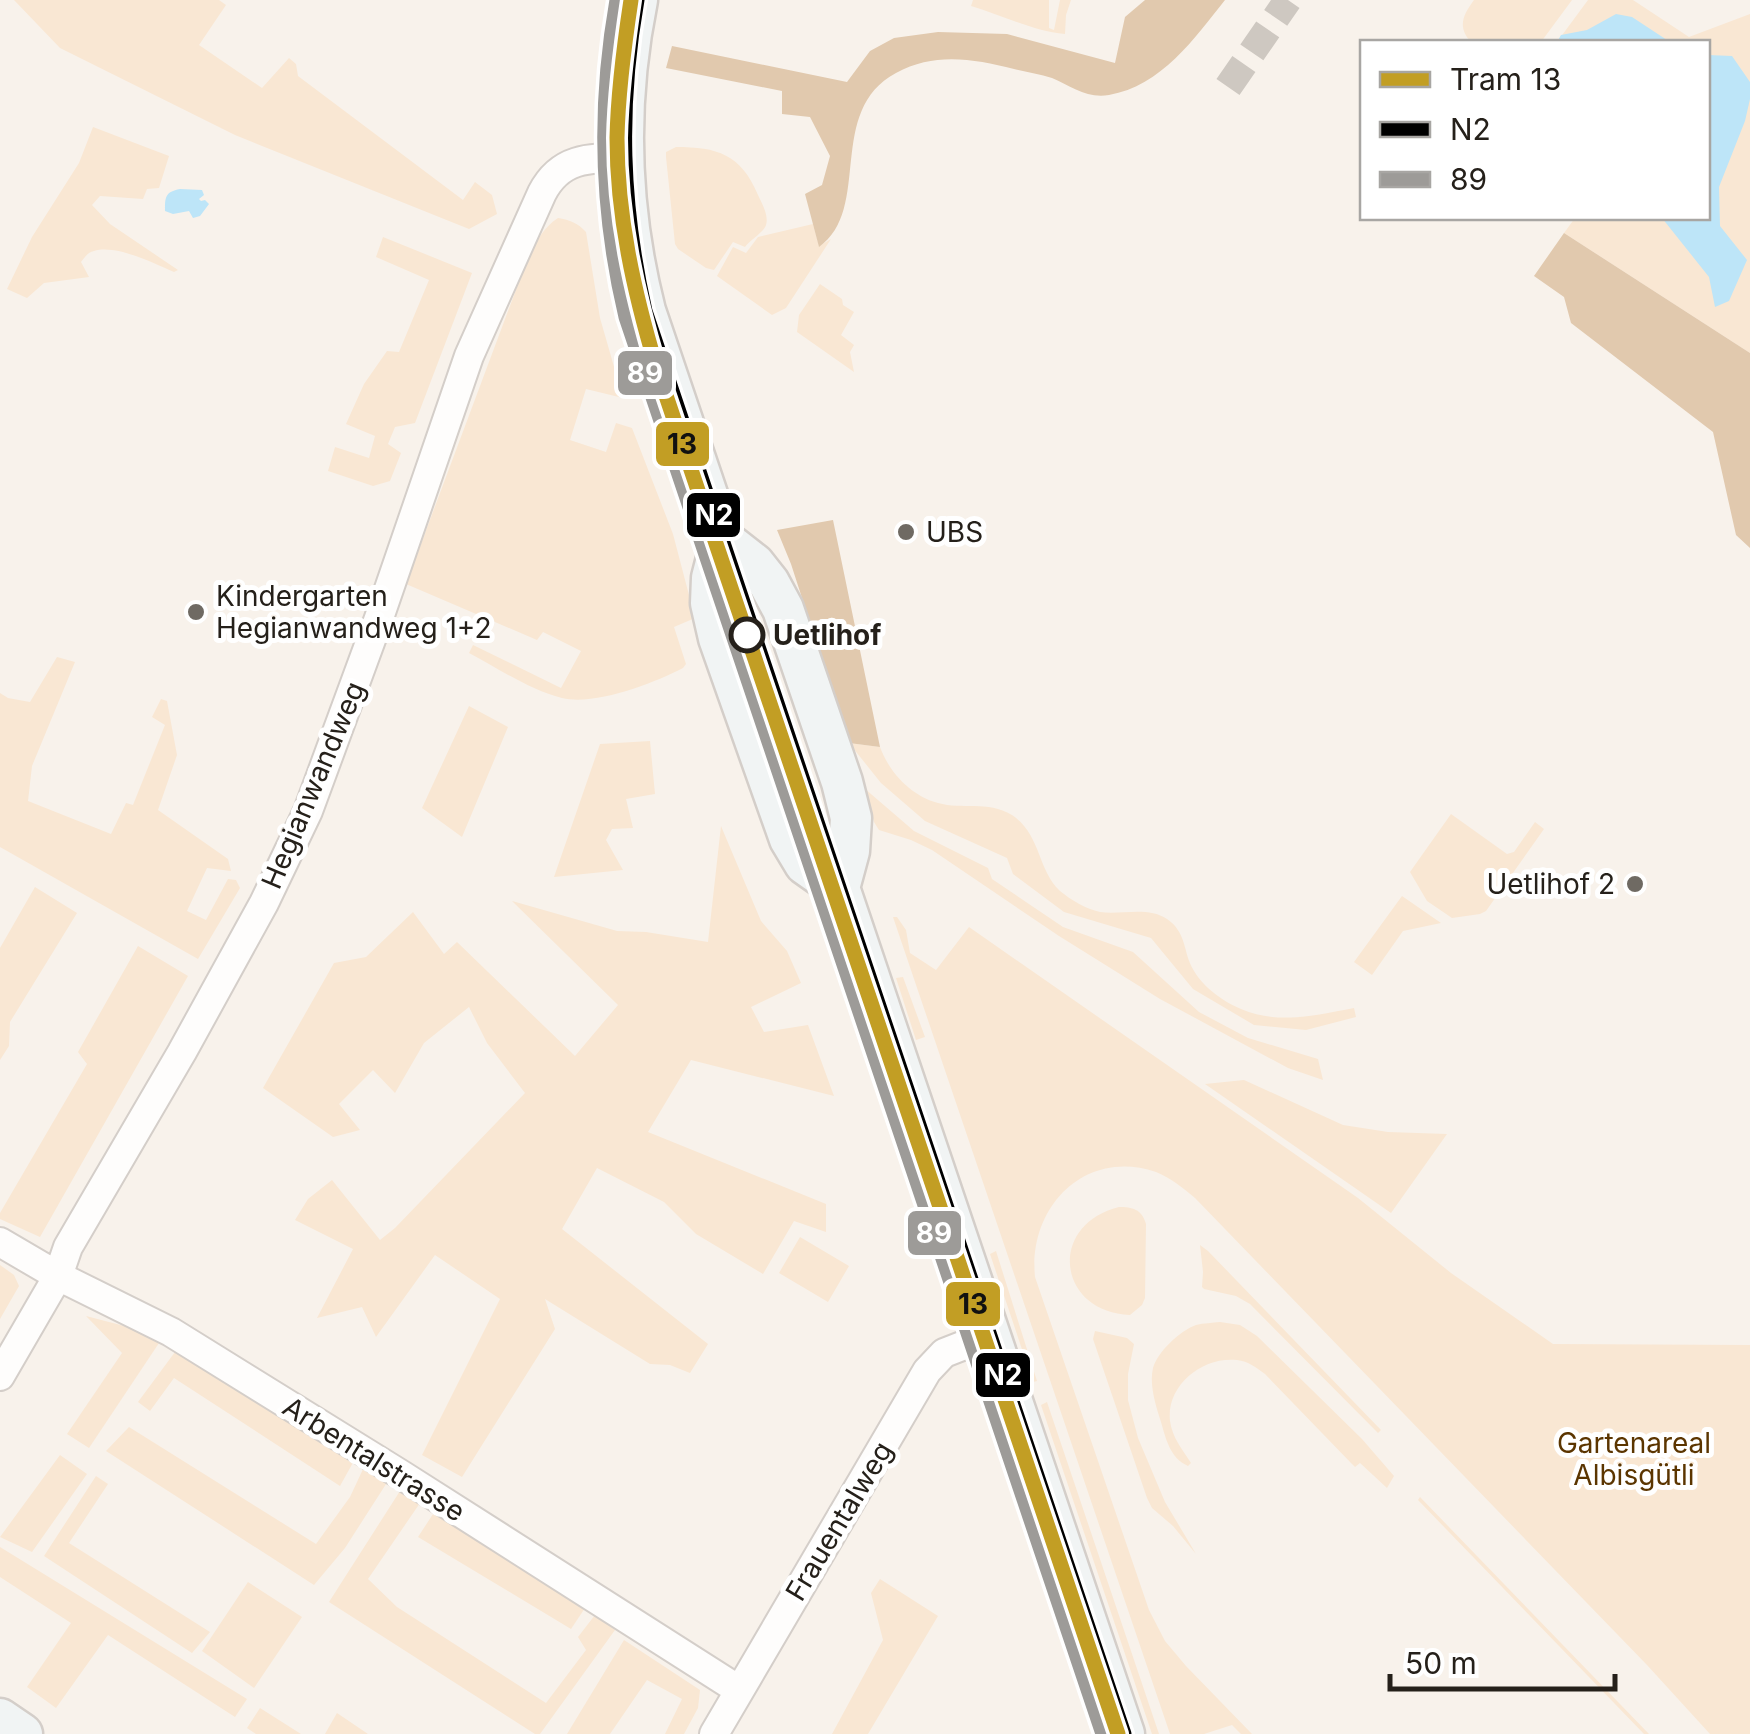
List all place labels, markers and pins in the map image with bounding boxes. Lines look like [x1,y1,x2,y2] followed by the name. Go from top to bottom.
[926,515,983,549] place label: UBS
[895,521,917,543] marker: UBS
[216,579,492,645] place label: Kindergarten Hegianwandweg 1+2
[185,601,207,623] marker: Kindergarten Hegianwandweg 1+2
[730,618,764,652] marker: Uetlihof
[773,618,881,652] place label: Uetlihof
[1486,867,1615,901] place label: Uetlihof 2
[1624,873,1646,895] marker: Uetlihof 2

